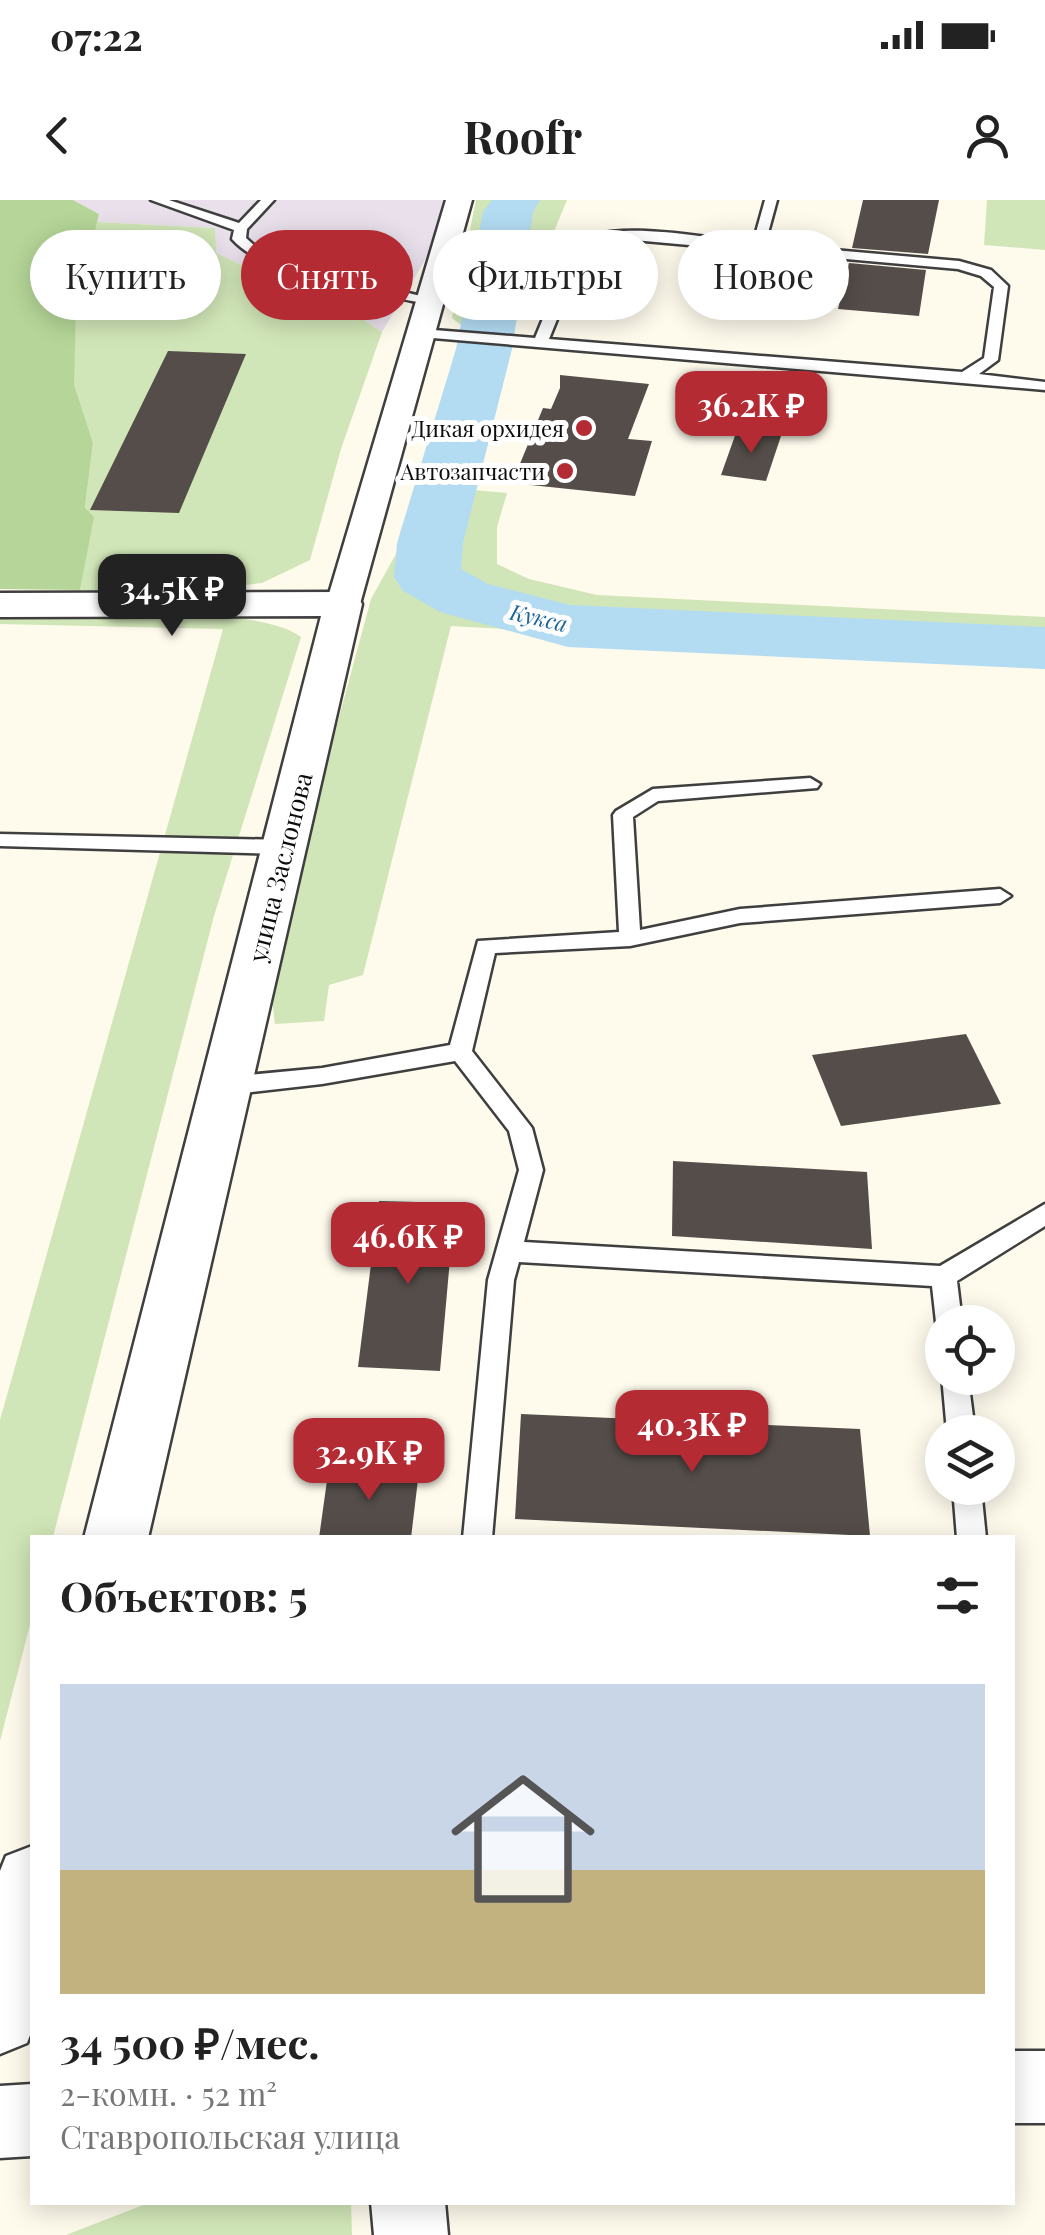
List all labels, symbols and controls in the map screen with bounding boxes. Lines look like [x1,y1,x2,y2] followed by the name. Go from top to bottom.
[50,10,143,61] text: 07:22
[463,105,582,165] text: Roofr
[30,108,85,163] icon: back
[960,108,1015,163] icon: person
[30,230,221,320] chip: Купить
[241,230,413,320] chip: Снять
[433,230,658,320] chip: Фильтры
[678,230,849,320] chip: Новое
[659,371,843,456] pin: 36.2K ₽
[697,382,805,425] text: 36.2K ₽
[411,413,564,443] place label: Дикая орхидея
[573,417,595,439] marker: Дикая орхидея
[399,456,545,486] place label: Автозапчасти
[554,460,576,482] marker: Автозапчасти
[80,554,264,639] pin: 34.5K ₽
[120,565,224,608] text: 34.5K ₽
[506,596,571,638] water label: Кукса
[239,768,319,966] street label: улица Заслонова
[316,1202,500,1287] pin: 46.6K ₽
[353,1213,463,1256] text: 46.6K ₽
[925,1305,1015,1505] map controls
[925,1305,1015,1395] button: locate
[600,1390,784,1475] pin: 40.3K ₽
[637,1401,747,1444] text: 40.3K ₽
[925,1415,1015,1505] button: layers
[277,1418,461,1503] pin: 32.9K ₽
[315,1429,423,1472] text: 32.9K ₽
[60,1567,307,1623] text: Объектов: 5
[930,1568,985,1623] icon: filters
[433,1749,613,1929] icon: home
[60,2014,320,2070] text: 34 500 ₽/мес.
[60,2071,277,2114] text: 2-комн. · 52 m²
[60,2114,400,2157] text: Ставропольская улица

